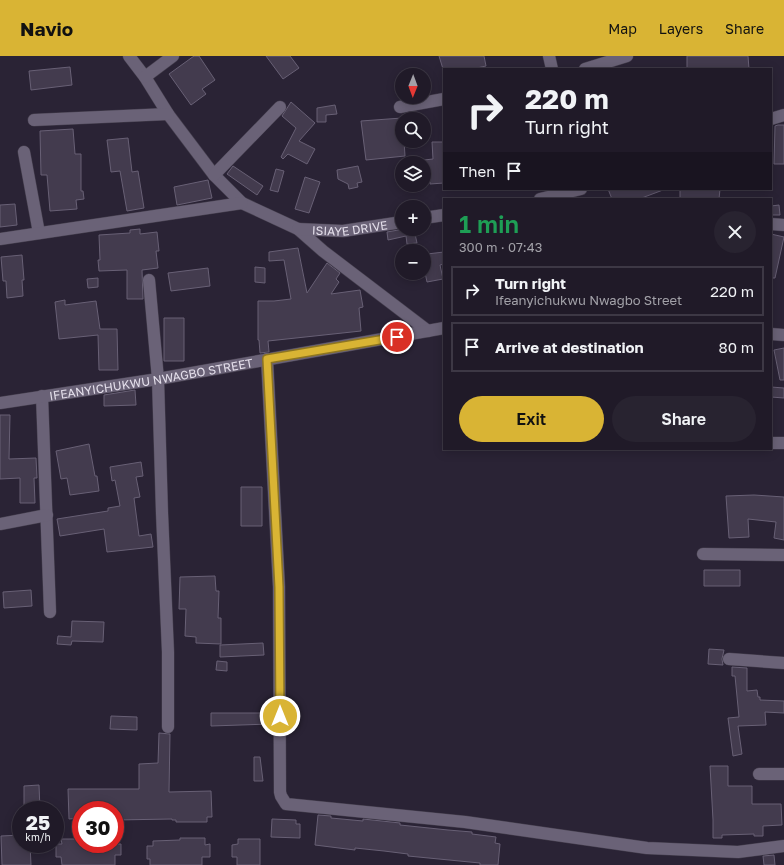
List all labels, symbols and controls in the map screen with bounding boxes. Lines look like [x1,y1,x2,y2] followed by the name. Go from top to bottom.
[20,17,73,40] text: Navio
[608,20,637,37] text: Map
[659,20,703,37] text: Layers
[725,20,764,37] text: Share
[395,68,431,104] north arrow
[395,68,431,280] map controls
[525,82,609,115] text: 220 m
[459,84,511,136] icon: right
[395,112,431,148] button: search
[525,116,609,138] text: Turn right
[395,156,431,192] button: layers
[503,160,525,182] icon: arrive
[459,162,495,180] text: Then
[395,200,431,236] button: +
[459,209,519,238] text: 1 min
[714,211,756,253] button: close
[312,217,389,239] street label: ISIAYE DRIVE
[459,239,542,255] text: 300 m · 07:43
[395,244,431,280] button: −
[495,274,566,292] text: Turn right
[461,280,483,302] icon: right
[710,282,754,300] text: 220 m
[495,292,682,308] text: Ifeanyichukwu Nwagbo Street
[380,320,414,354] pin
[386,326,408,348] icon: arrive
[461,336,483,358] icon: arrive
[495,338,644,356] text: Arrive at destination
[719,338,754,356] text: 80 m
[48,355,255,403] street label: IFEANYICHUKWU NWAGBO STREET
[459,396,604,442] button: Exit
[612,396,756,442] button: Share
[259,695,301,737] position arrow
[72,801,124,853] speed limit sign: 30
[26,810,50,834] text: 25
[25,831,51,843] text: km/h

